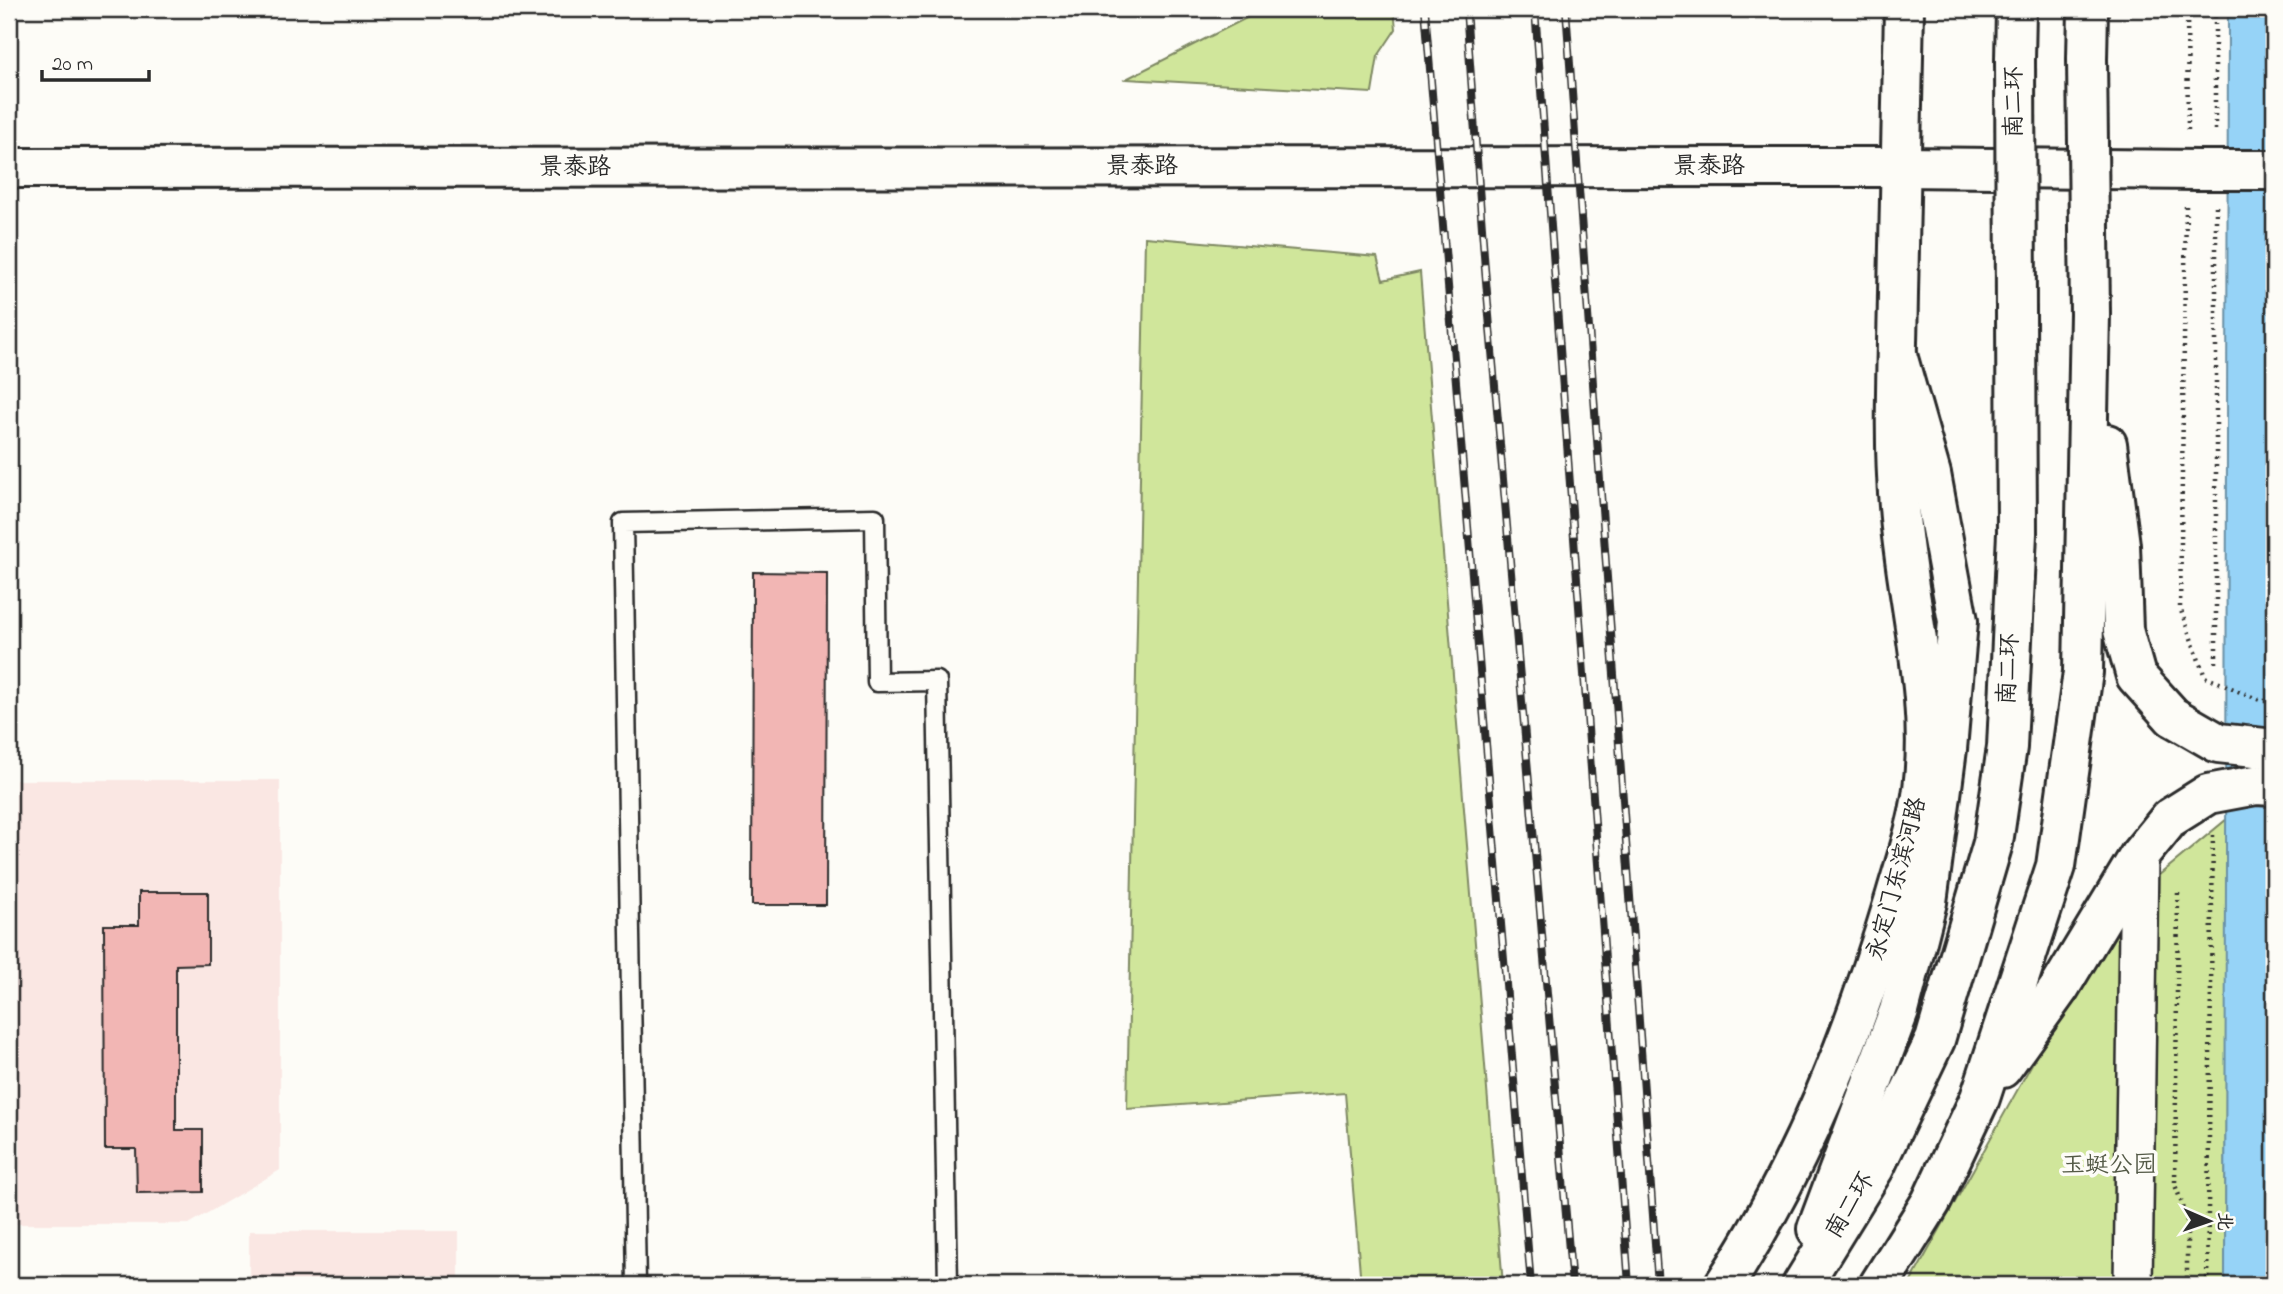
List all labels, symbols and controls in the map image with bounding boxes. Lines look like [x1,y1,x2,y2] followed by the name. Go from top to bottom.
[42,38,149,82] scale bar
[52,50,93,80] text: 20 m
[1998,66,2033,138] street label: 南二环
[1106,150,1178,185] street label: 景泰路
[1673,150,1745,185] street label: 景泰路
[539,151,611,186] street label: 景泰路
[1991,632,2029,706] street label: 南二环
[1859,793,1937,965] street label: 永定门东滨河路
[2061,1149,2157,1184] park label: 玉蜓公园
[1817,1166,1885,1246] street label: 南二环
[2174,1186,2244,1256] north arrow
[2210,1212,2237,1231] text: 北

